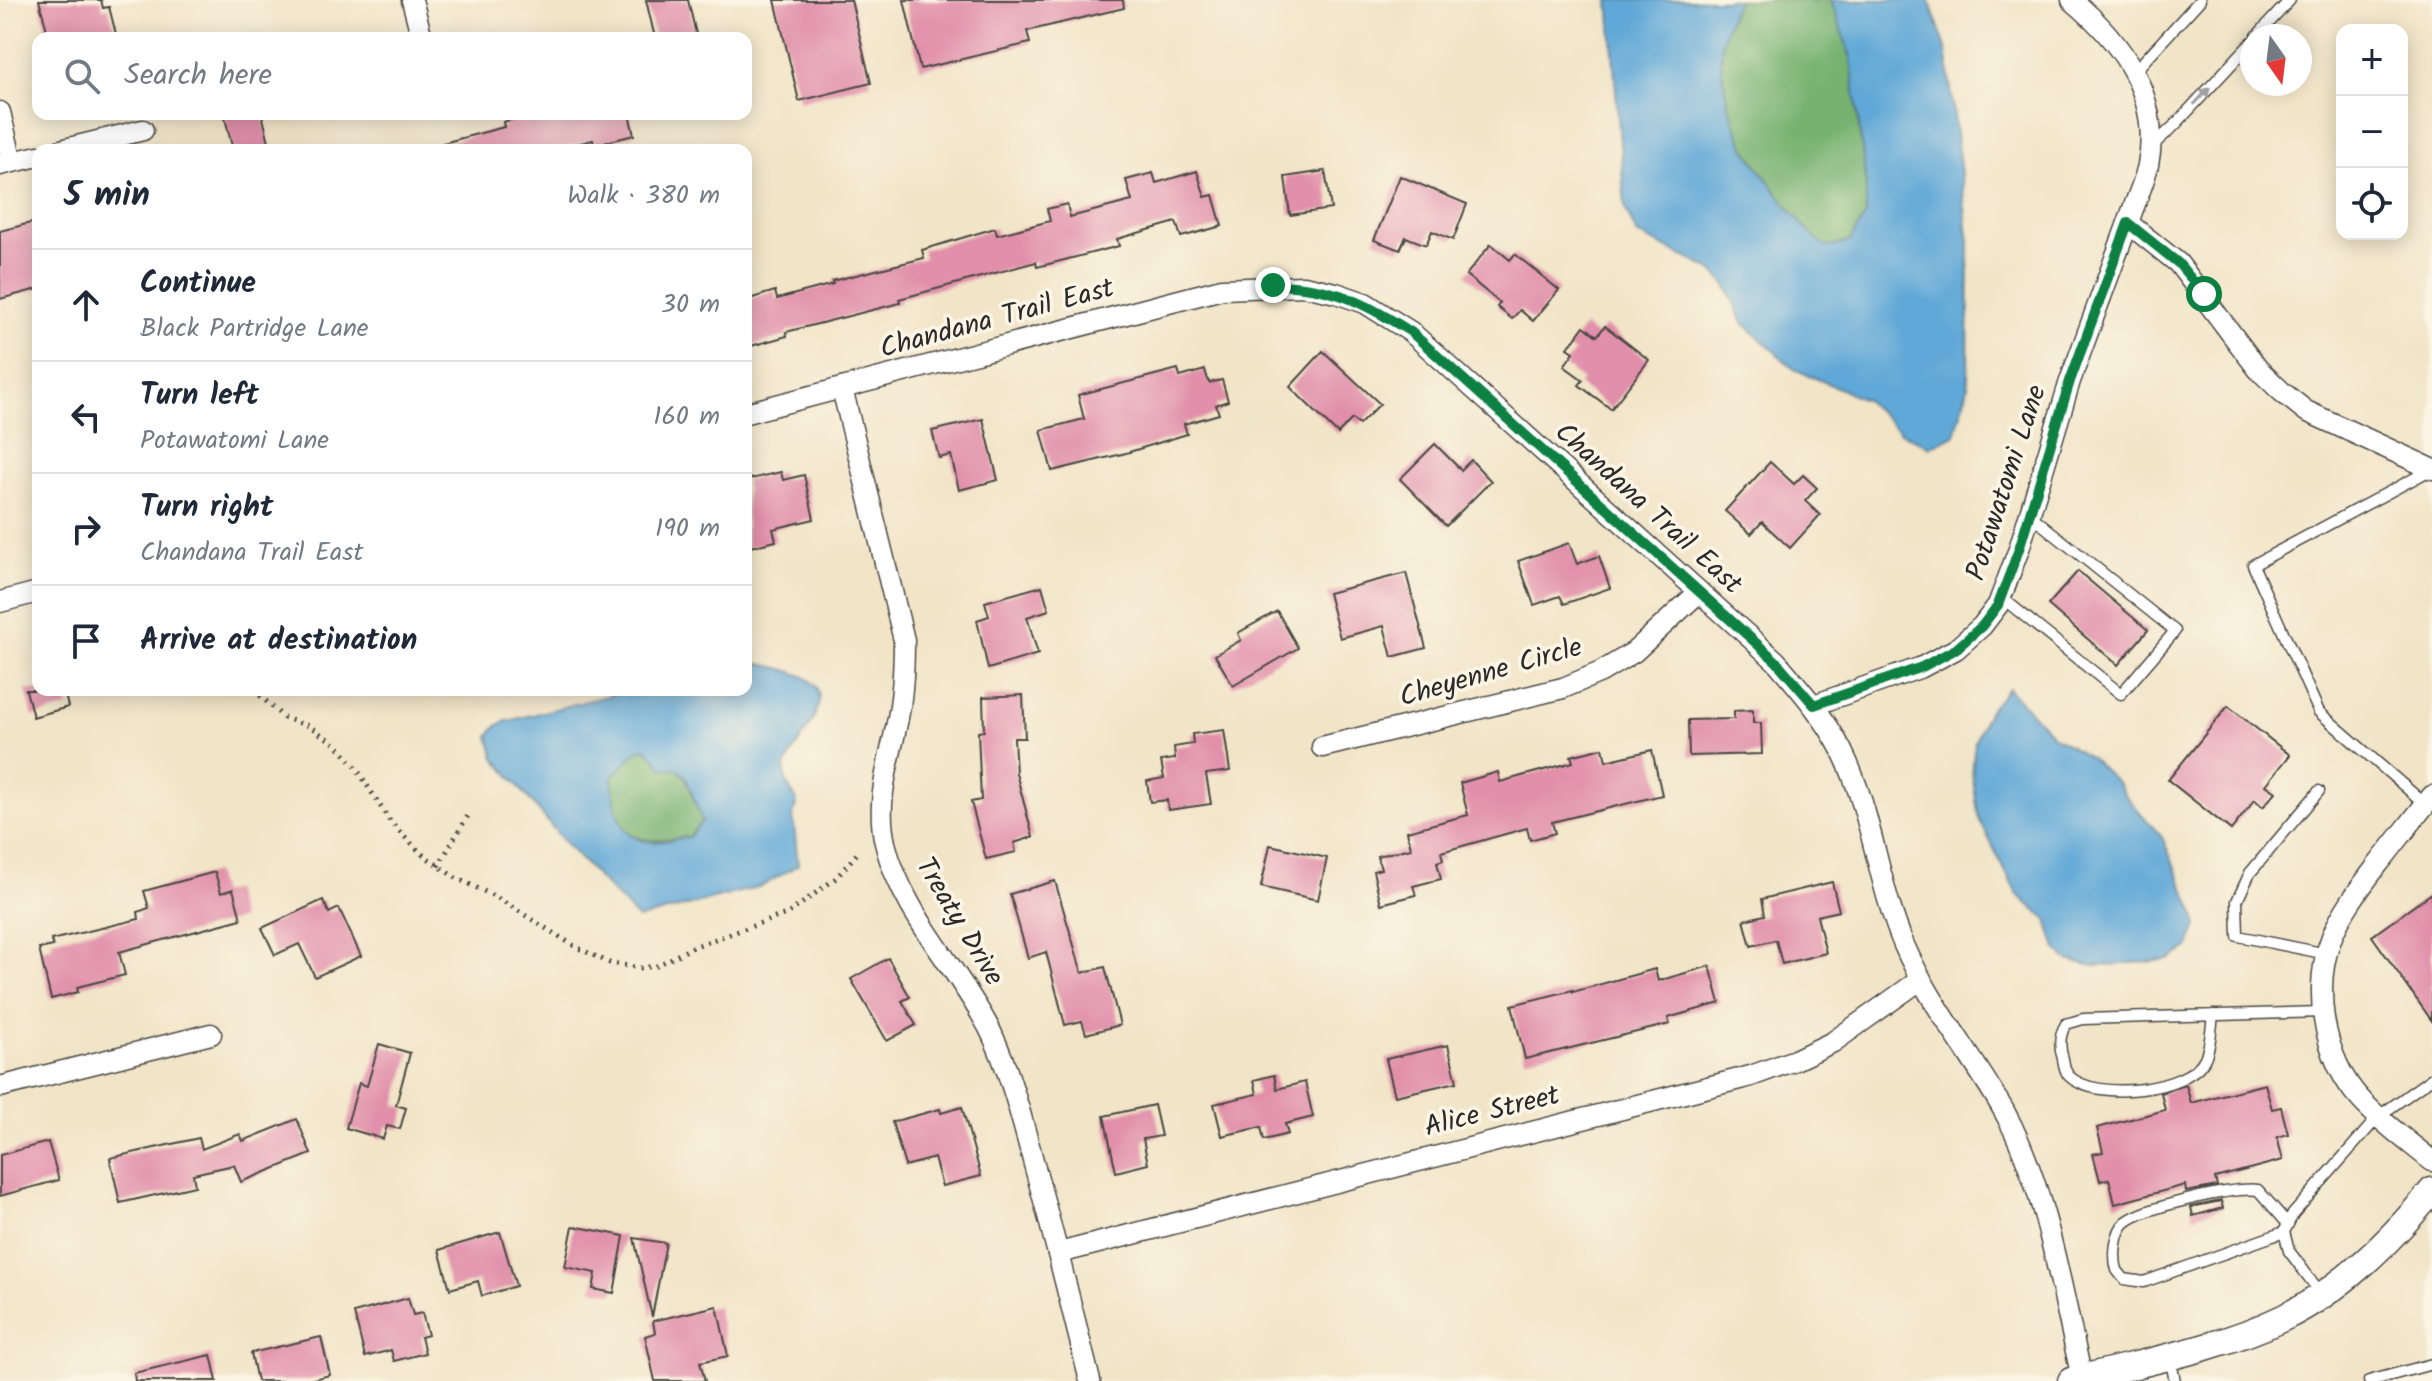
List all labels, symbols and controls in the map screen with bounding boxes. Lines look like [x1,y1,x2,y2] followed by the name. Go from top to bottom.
[2240,24,2312,96] north arrow
[2336,24,2408,240] map controls
[2336,24,2408,96] button: +
[32,32,752,120] search box
[124,52,272,100] text: Search here
[60,54,104,98] icon: search
[2192,87,2210,106] one-way arrow
[2336,96,2408,168] button: −
[2336,168,2408,240] button: locate
[64,169,150,223] text: 5 min
[567,175,720,217] text: Walk · 380 m
[140,260,256,308] text: Continue
[875,266,1120,372] street label: Chandana Trail East
[1255,267,1291,303] route end
[2186,276,2222,312] route start
[64,283,108,327] icon: ahead
[661,284,720,326] text: 30 m
[140,308,369,350] text: Black Partridge Lane
[140,372,259,420] text: Turn left
[1954,379,2060,587] street label: Potawatomi Lane
[64,395,108,439] icon: left
[653,396,720,438] text: 160 m
[1544,412,1753,607] street label: Chandana Trail East
[140,420,329,462] text: Potawatomi Lane
[140,484,273,532] text: Turn right
[64,507,108,551] icon: right
[655,508,720,550] text: 190 m
[140,532,363,574] text: Chandana Trail East
[140,617,417,665] text: Arrive at destination
[64,619,108,663] icon: arrive
[1394,625,1588,721] street label: Cheyenne Circle
[903,849,1015,995] street label: Treaty Drive
[1420,1073,1565,1151] street label: Alice Street

